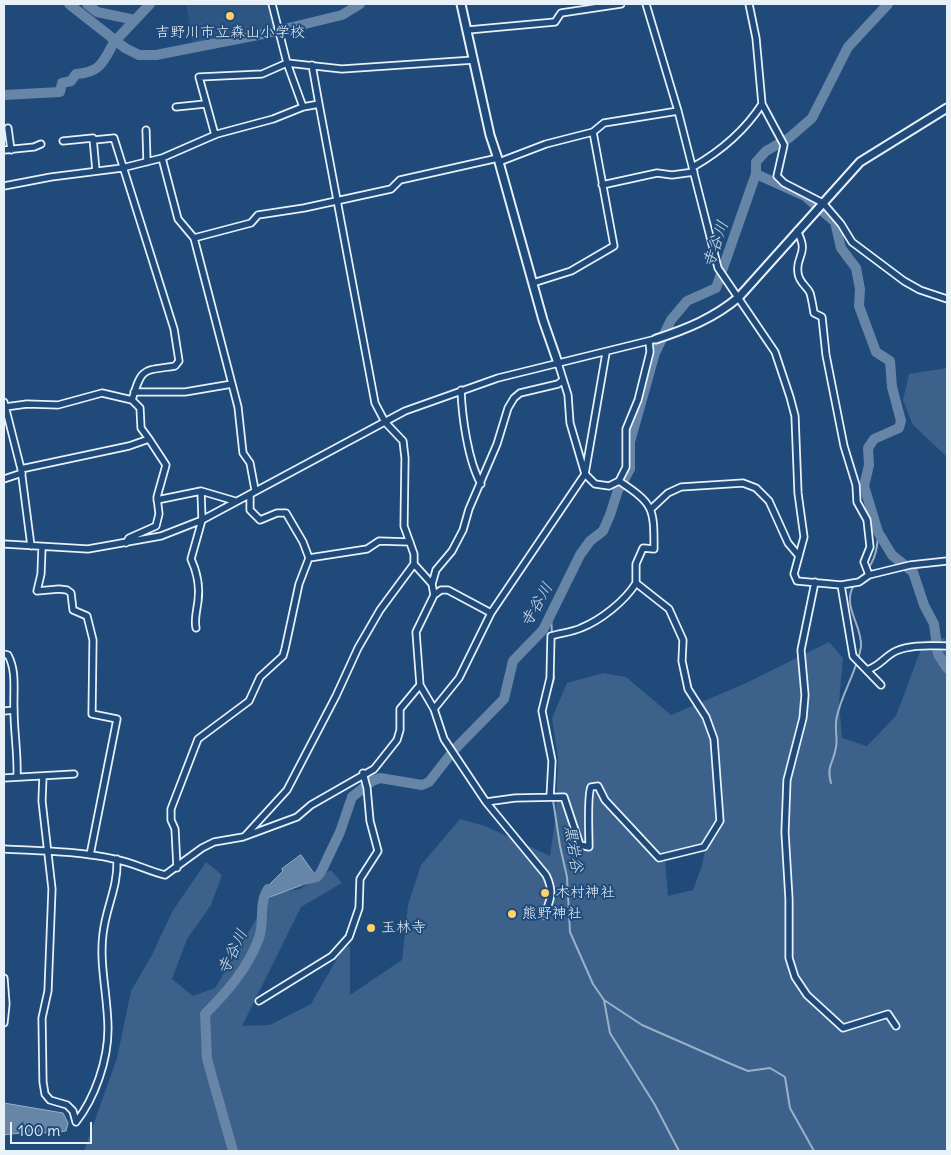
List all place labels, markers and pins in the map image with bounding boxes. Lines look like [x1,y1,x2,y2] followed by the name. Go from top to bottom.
[224,10,236,22] marker: 吉野川市立森山小学校
[155,24,305,42] place label: 吉野川市立森山小学校
[555,884,615,902] place label: 木村神社
[539,887,551,899] marker: 木村神社
[522,905,582,923] place label: 熊野神社
[506,908,518,920] marker: 熊野神社
[381,919,426,937] place label: 玉林寺
[365,922,377,934] marker: 玉林寺

